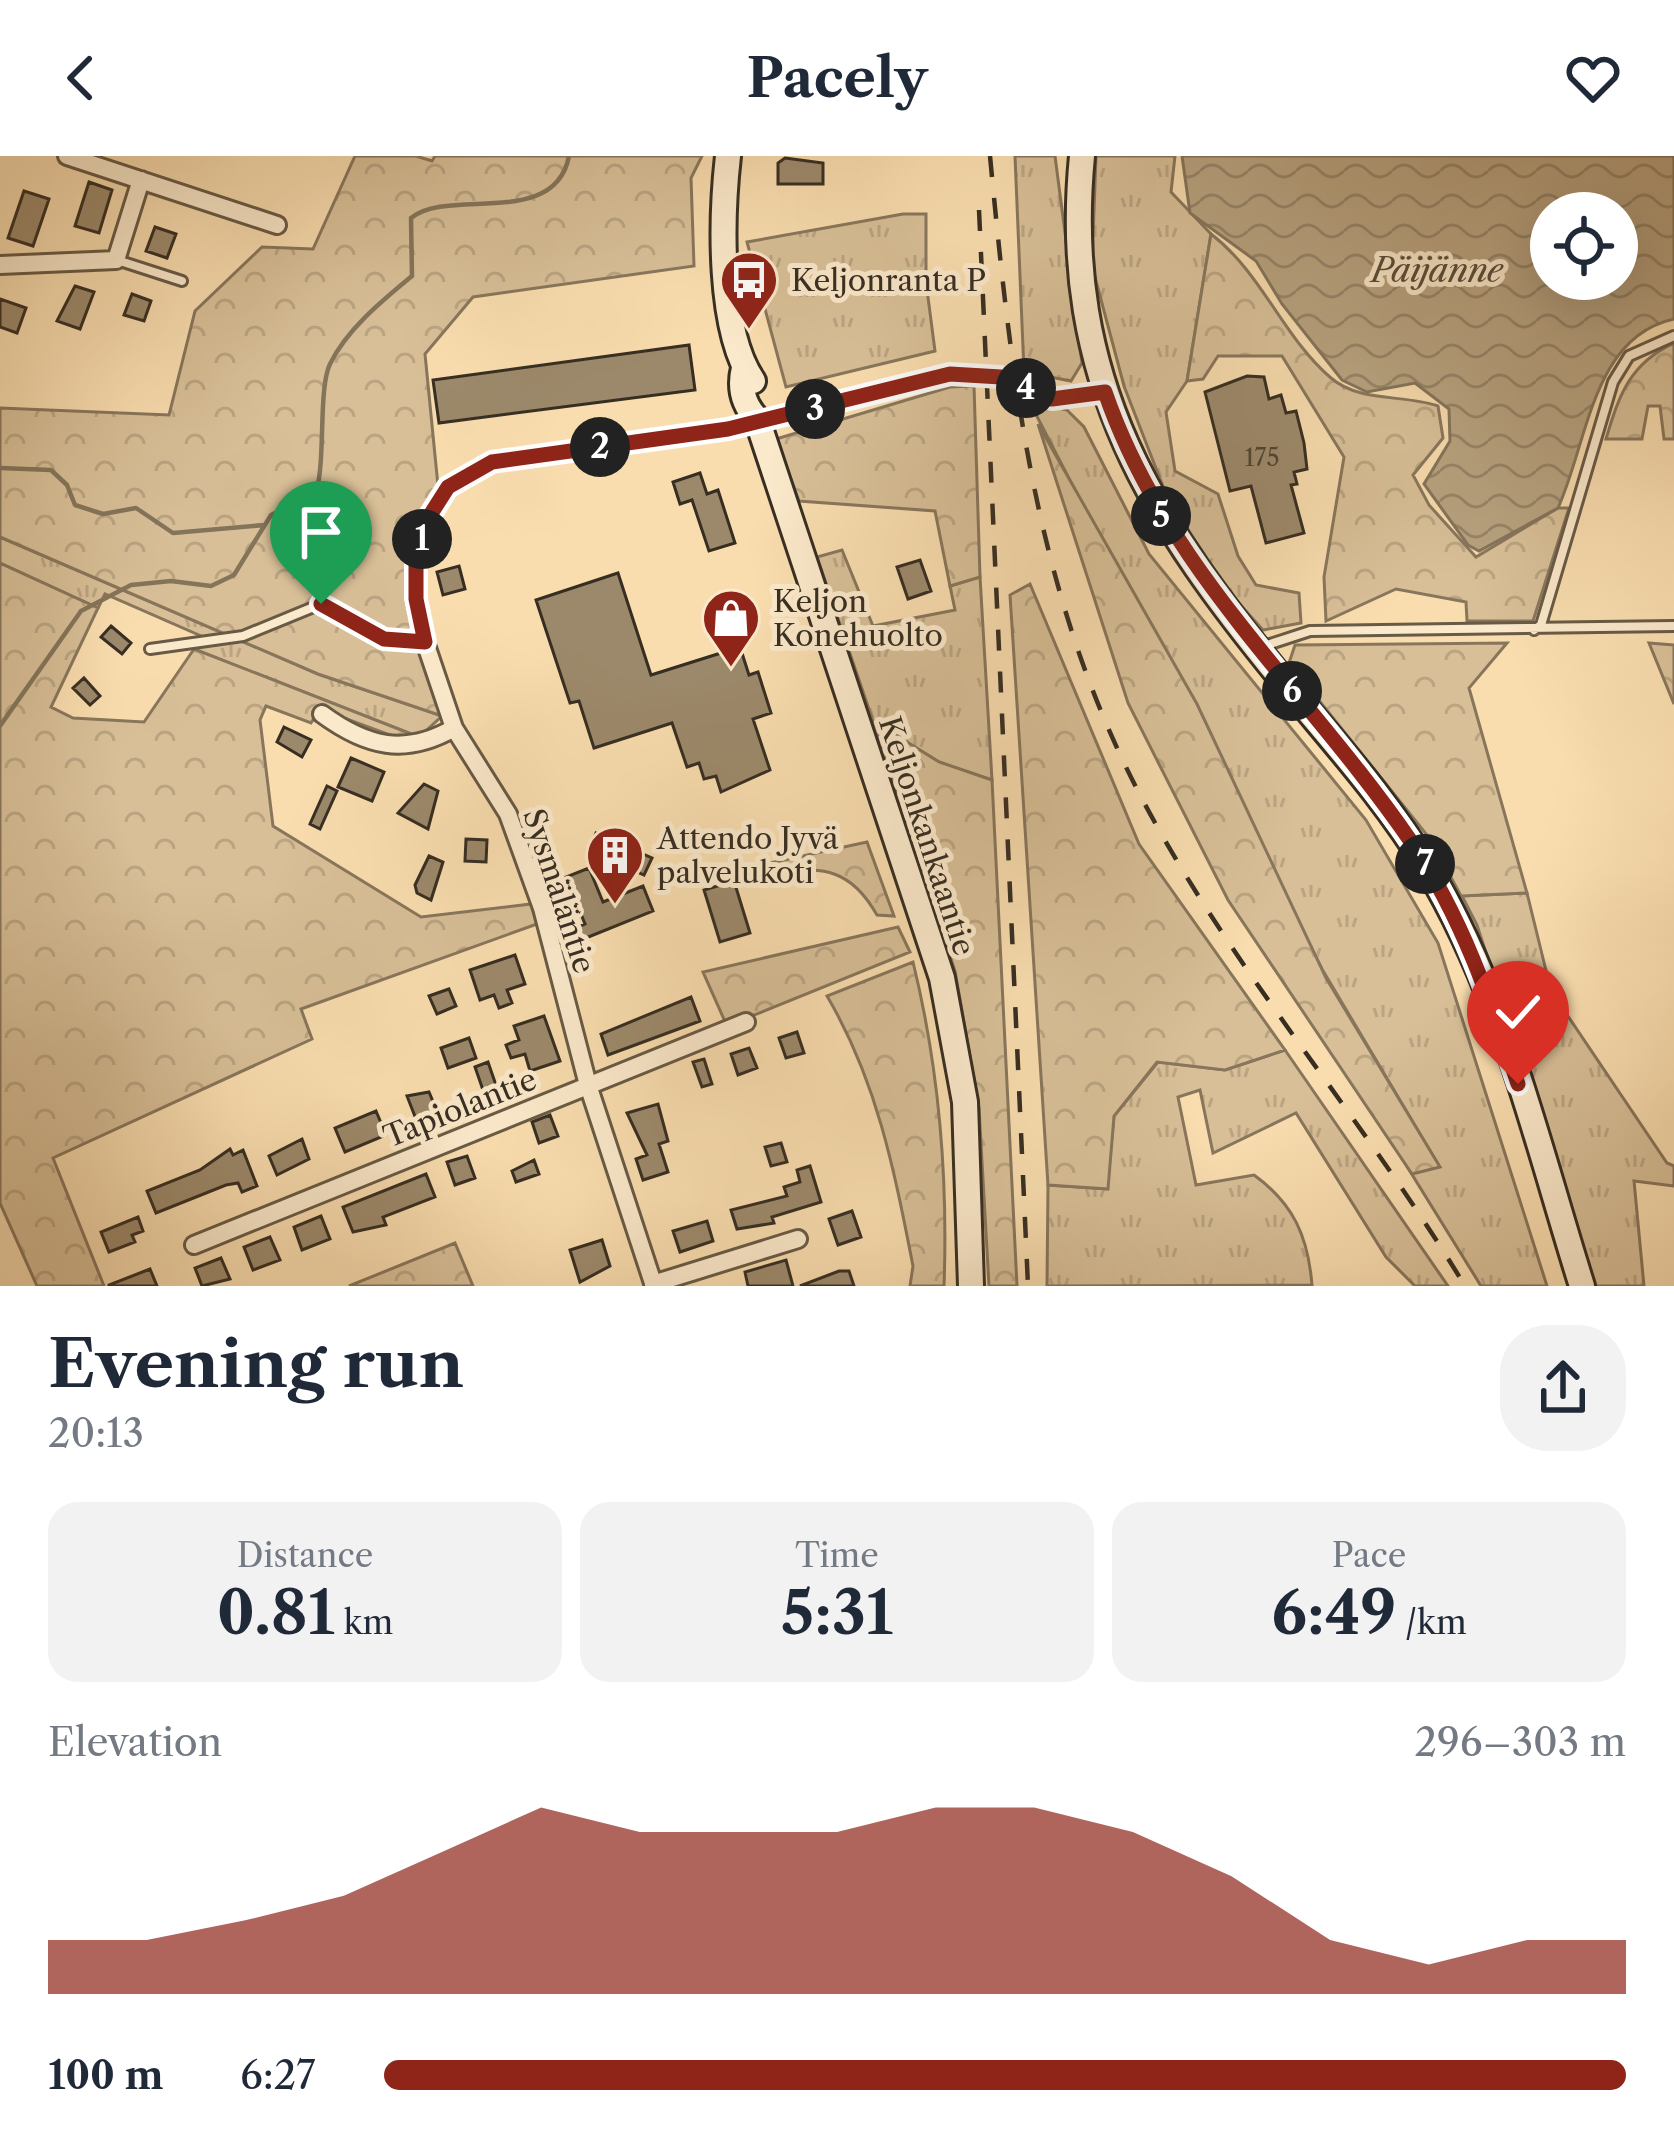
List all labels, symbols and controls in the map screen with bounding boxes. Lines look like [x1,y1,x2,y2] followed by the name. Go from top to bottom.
[48,45,114,111] icon: back
[746,45,928,111] text: Pacely
[1560,45,1626,111] icon: heart
[1530,192,1638,300] map controls
[1530,192,1638,300] button: locate
[718,249,780,331] bus stop icon: Keljonranta P
[1368,250,1504,291] water label: Päijänne
[791,262,986,299] place label: Keljonranta P
[996,358,1056,418] pin: 4
[1016,367,1036,408] text: 4
[785,379,845,439] pin: 3
[806,388,824,429] text: 3
[570,417,630,477] pin: 2
[590,426,610,467] text: 2
[1245,443,1279,472] house number: 175
[270,481,372,604] pin
[1131,486,1191,546] pin: 5
[1152,495,1170,536] text: 5
[288,499,354,565] icon: arrive
[392,509,452,569] pin: 1
[415,518,429,559] text: 1
[773,583,943,654] place label: Keljon Konehuolto
[700,587,762,669] shop icon: Keljon Konehuolto
[1262,661,1322,721] pin: 6
[1282,670,1302,711] text: 6
[871,712,983,960] street label: Keljonkankaantie
[515,804,603,978] street label: Sysmäläntie
[656,820,839,891] place label: Attendo Jyvä palvelukoti
[584,824,646,906] building icon: Attendo Jyvä palvelukoti
[1395,834,1455,894] pin: 7
[1416,843,1434,884] text: 7
[1467,961,1569,1084] pin
[1485,979,1551,1045] icon: check
[378,1061,542,1155] street label: Tapiolantie
[48,1323,464,1404] text: Evening run
[1500,1325,1626,1451] button: share
[48,1409,144,1457] text: 20:13
[237,1535,373,1576] text: Distance
[795,1535,879,1576] text: Time
[1332,1535,1406,1576] text: Pace
[217,1576,335,1650] text: 0.81
[781,1576,893,1650] text: 5:31
[1271,1576,1396,1650] text: 6:49
[335,1602,393,1643] text: km
[1396,1602,1467,1643] text: /km
[48,1718,222,1766] text: Elevation
[1415,1718,1626,1766] text: 296–303 m
[48,2051,164,2099] text: 100 m
[240,2051,315,2099] text: 6:27

